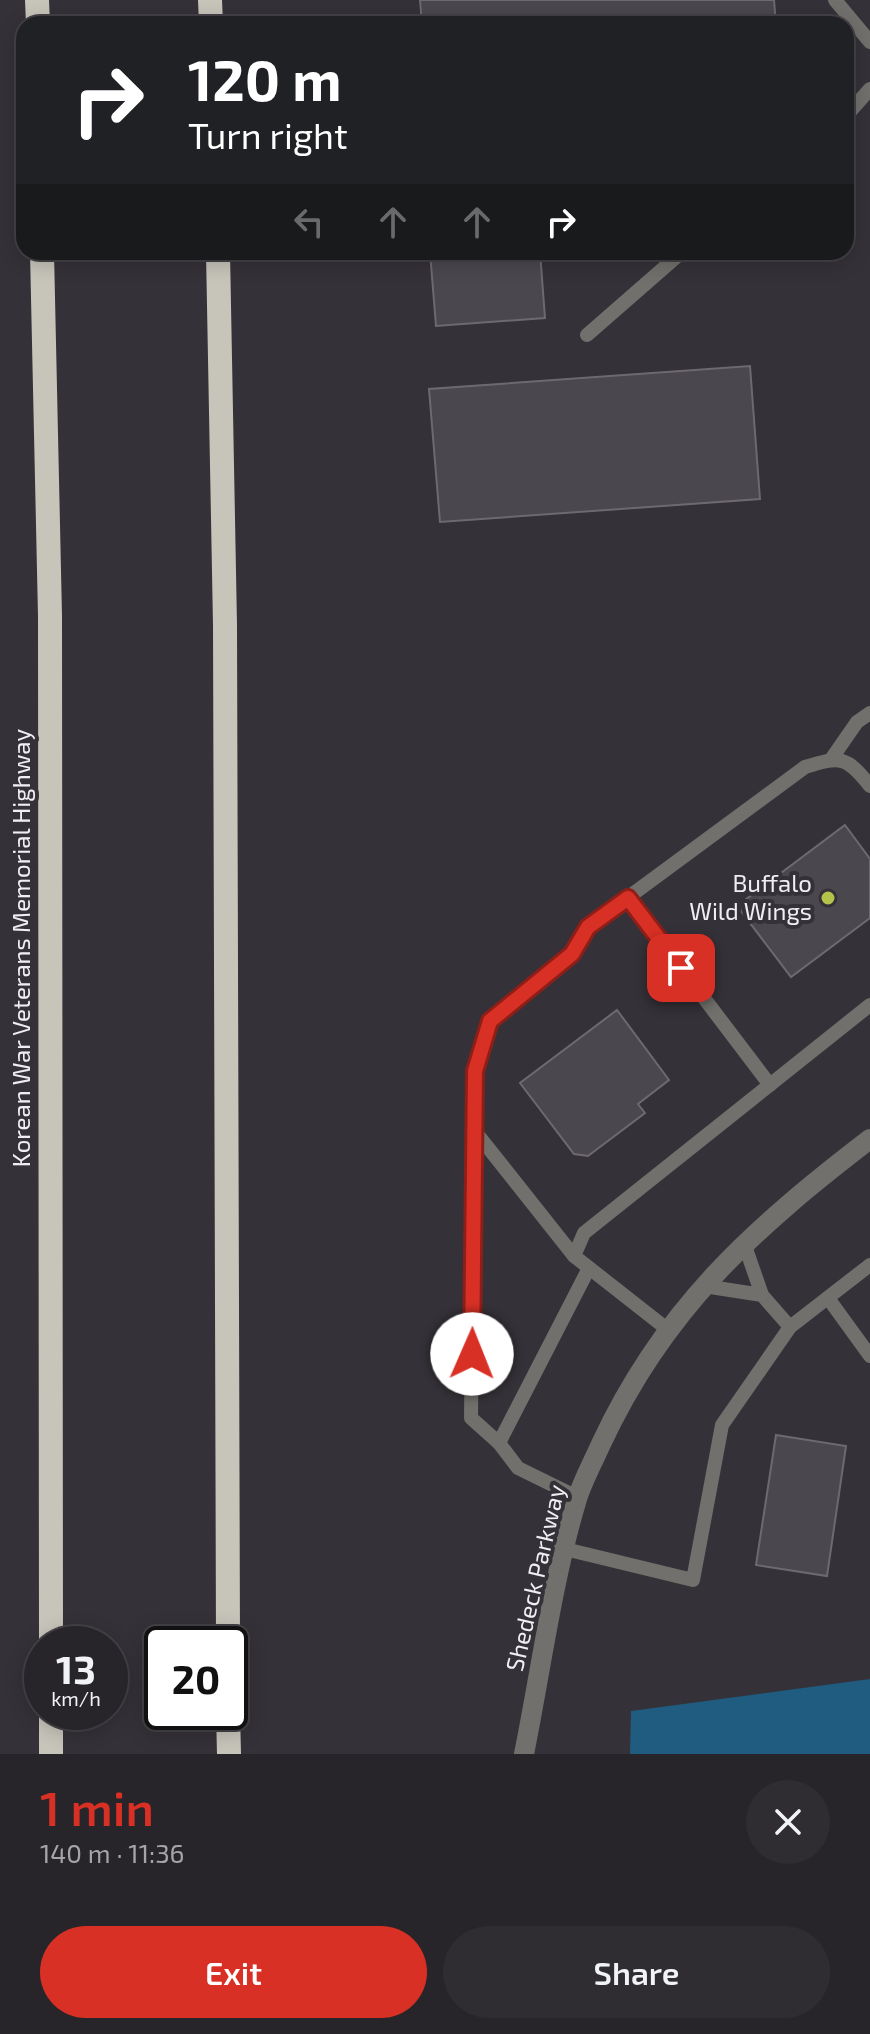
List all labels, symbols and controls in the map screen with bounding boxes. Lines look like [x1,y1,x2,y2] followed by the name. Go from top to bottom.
[188,45,342,112] text: 120 m
[56,48,160,152] icon: right
[188,113,348,156] text: Turn right
[287,200,331,244] icon: left
[371,200,415,244] icon: ahead
[455,200,499,244] icon: ahead
[539,200,583,244] icon: right
[6,728,35,1167] street label: Korean War Veterans Memorial Highway
[689,868,812,925] place label: Buffalo Wild Wings
[819,889,837,907] marker: Buffalo Wild Wings
[647,934,715,1002] pin
[659,946,703,990] icon: arrive
[430,1312,514,1396] position arrow
[499,1481,570,1674] street label: Shedeck Parkway
[144,1626,248,1730] speed limit sign: 20
[56,1644,96,1692] text: 13
[51,1686,101,1710] text: km/h
[40,1778,154,1836] text: 1 min
[746,1780,830,1864] button: close
[40,1837,184,1868] text: 140 m · 11:36
[40,1926,427,2018] button: Exit
[443,1926,830,2018] button: Share

